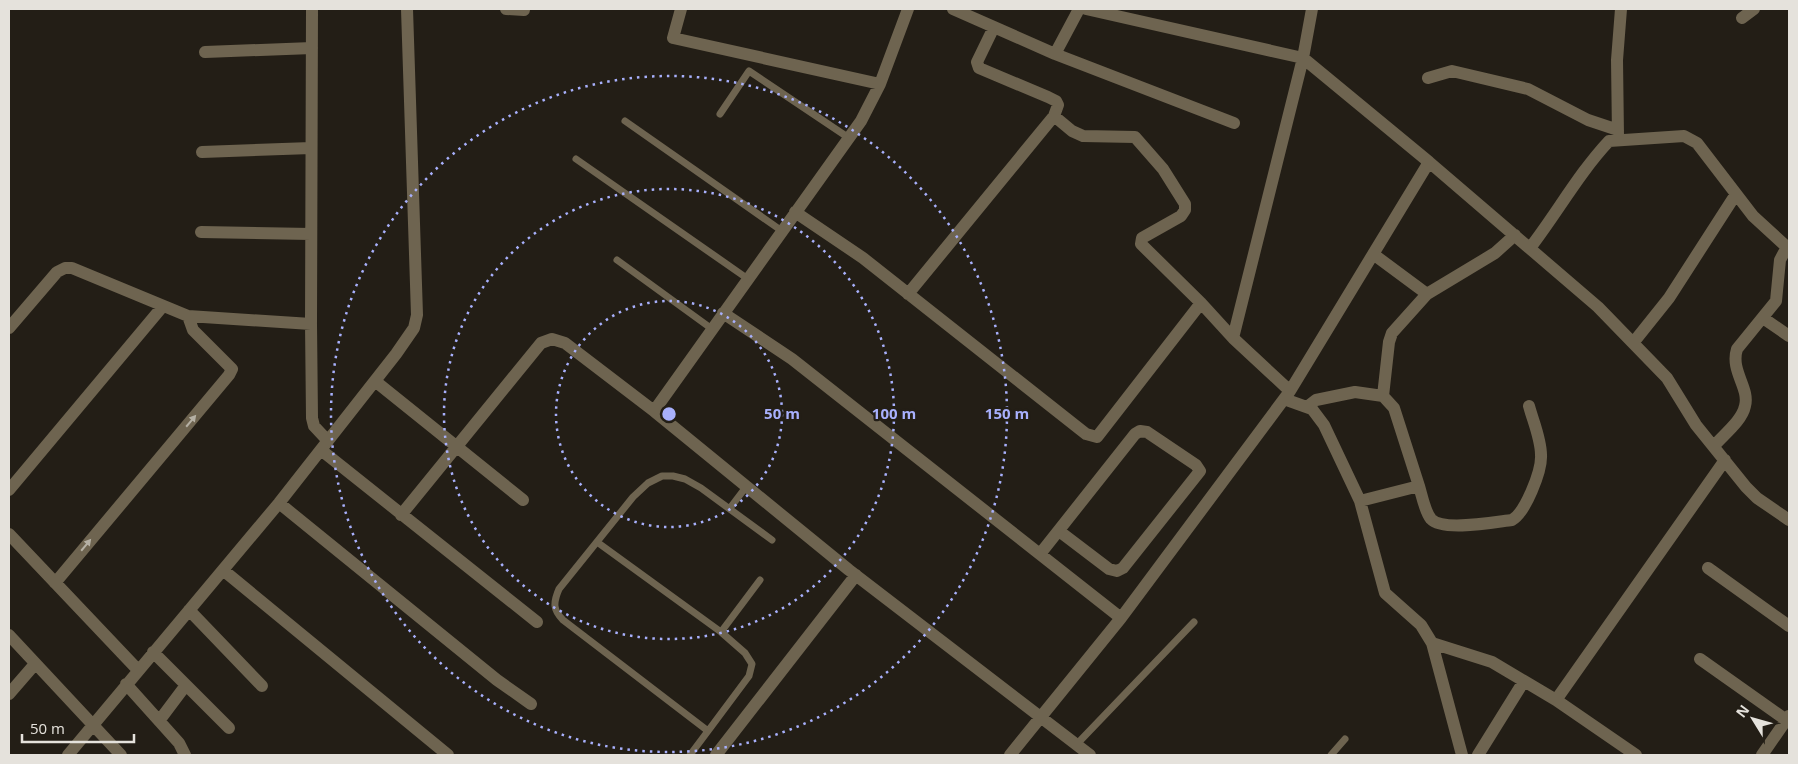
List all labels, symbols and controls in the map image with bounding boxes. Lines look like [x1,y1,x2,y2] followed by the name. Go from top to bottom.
[764,403,800,423] text: 50 m
[872,403,916,423] text: 100 m
[985,403,1029,423] text: 150 m
[660,405,678,423] centre of rings
[185,414,196,427] one-way arrow
[81,539,92,552] one-way arrow
[1728,694,1778,744] north arrow
[1731,701,1753,721] text: N
[22,712,135,744] scale bar
[30,718,65,738] text: 50 m

